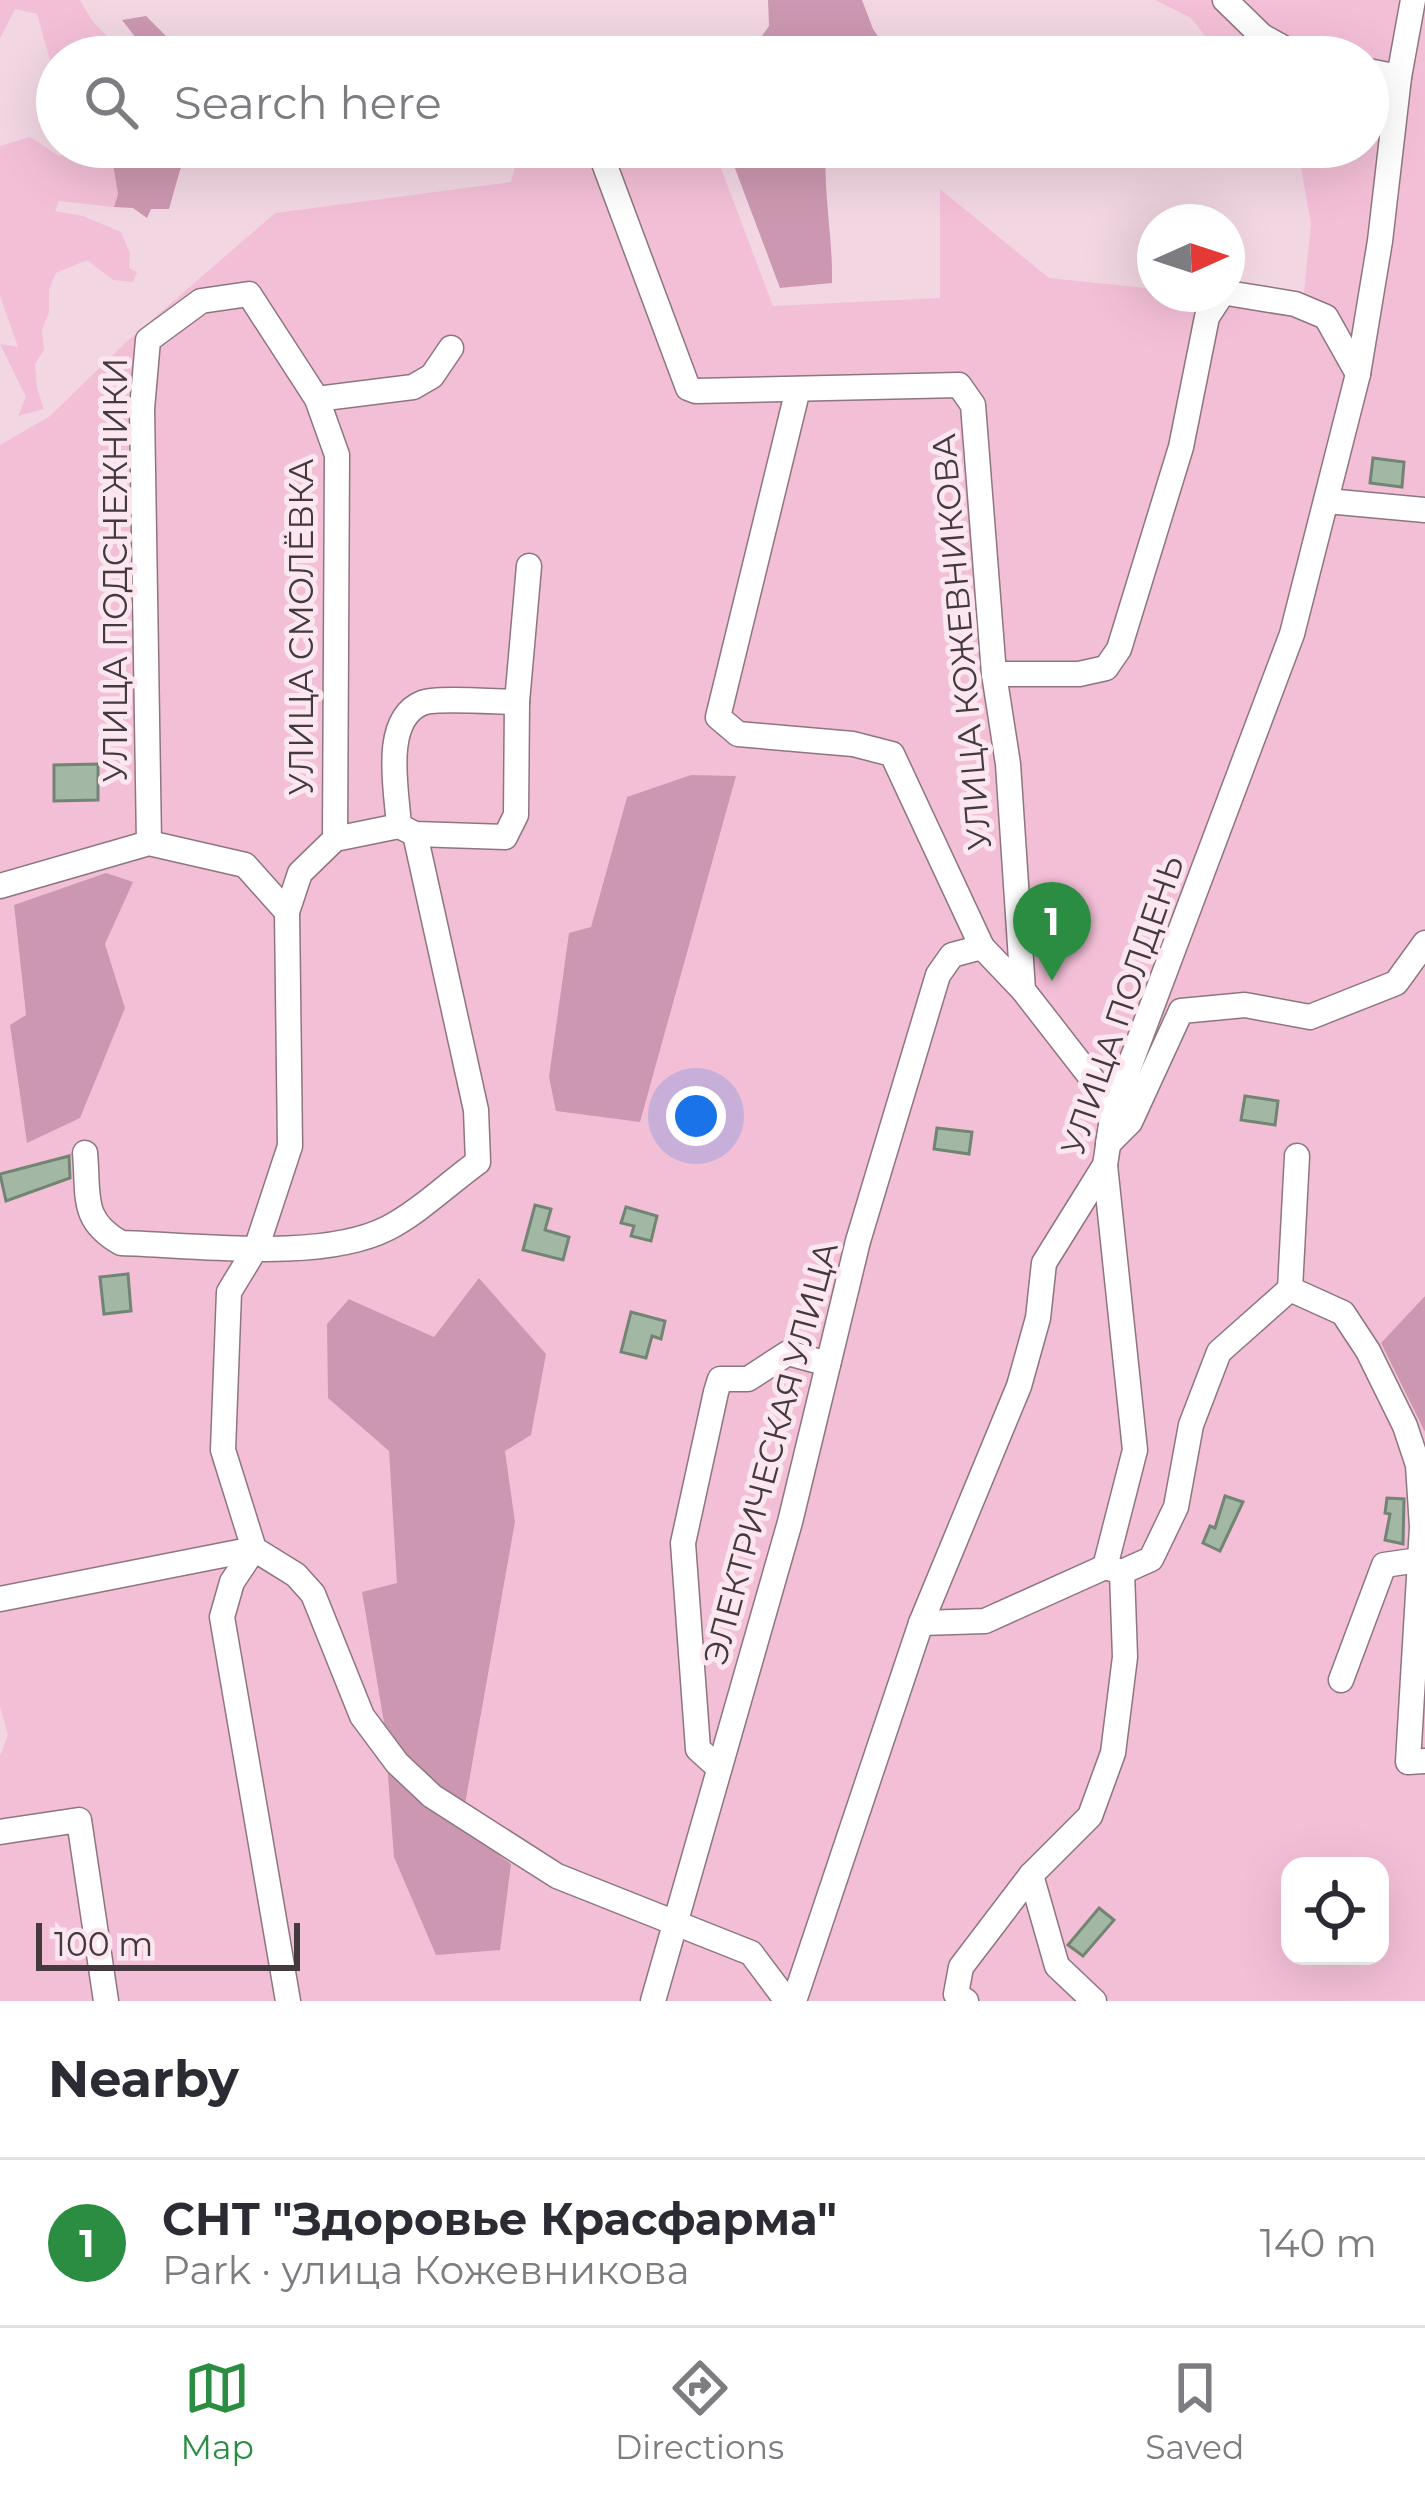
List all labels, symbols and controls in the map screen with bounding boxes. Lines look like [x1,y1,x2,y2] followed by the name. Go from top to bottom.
[36,36,1389,168] search box
[78,69,144,135] icon: search
[174,75,442,130] text: Search here
[1137,204,1245,312] north arrow
[95,357,135,783] street label: УЛИЦА ПОДСНЕЖНИКИ
[923,432,999,852] street label: УЛИЦА КОЖЕВНИКОВА
[281,458,321,796] street label: УЛИЦА СМОЛЁВКА
[1052,850,1192,1160] street label: УЛИЦА ПОЛДЕНЬ
[1013,882,1091,981] pin: 1
[666,1086,726,1146] your location
[694,1237,846,1669] street label: ЭЛЕКТРИЧЕСКАЯ УЛИЦА
[1281,1857,1389,1965] map controls
[1281,1857,1389,1965] button: locate
[36,1917,300,1970] scale bar
[54,1924,153,1964] text: 100 m
[48,2048,239,2110] text: Nearby
[162,2191,837,2246] text: СНТ "Здоровье Красфарма"
[79,2219,95,2267] text: 1
[1260,2219,1377,2267] text: 140 m
[162,2246,689,2294] text: Park · улица Кожевникова
[181,2355,254,2467] tab: Map
[615,2355,784,2467] tab: Directions
[1145,2355,1244,2467] tab: Saved

